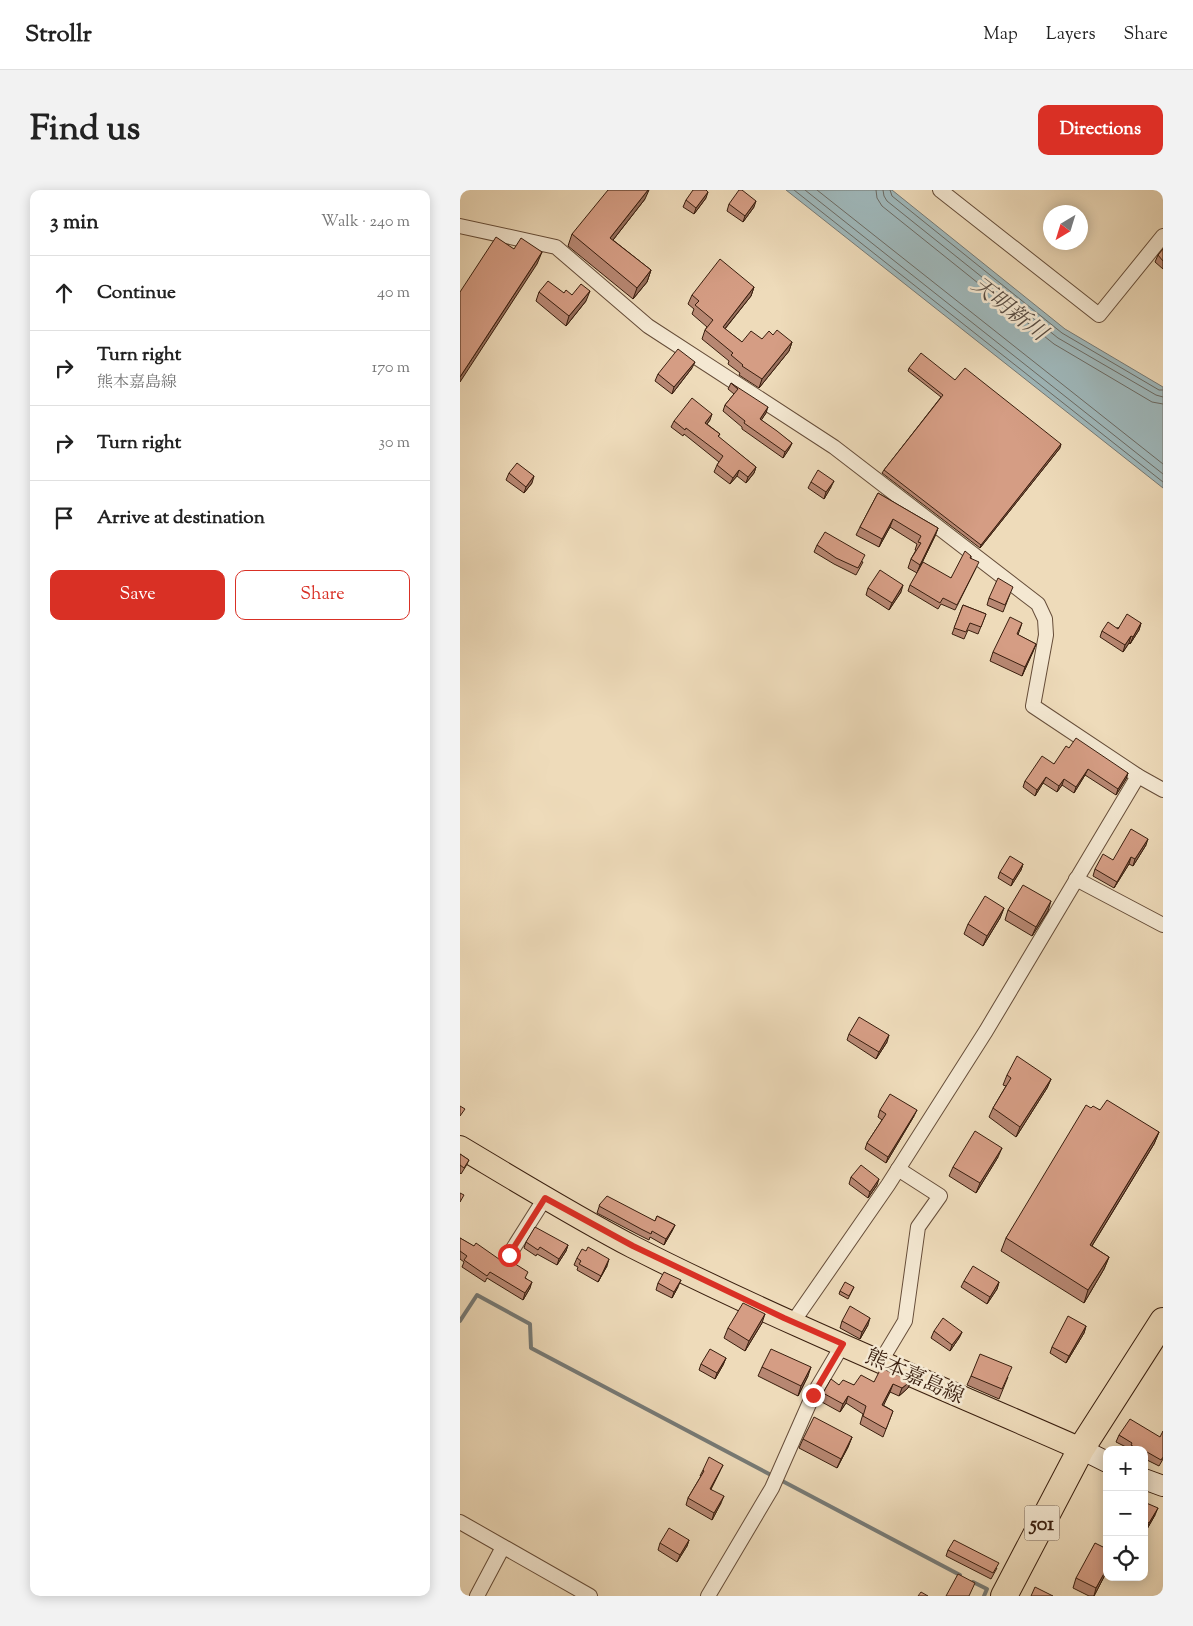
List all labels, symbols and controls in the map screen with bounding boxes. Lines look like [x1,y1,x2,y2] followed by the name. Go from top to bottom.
[25,18,92,52] text: Strollr
[983,22,1018,48] text: Map
[1046,22,1096,48] text: Layers
[1124,22,1168,48] text: Share
[30,105,140,156] text: Find us
[1038,105,1163,155] button: Directions
[1043,205,1088,250] north arrow
[50,208,99,238] text: 3 min
[321,211,410,234] text: Walk · 240 m
[964,271,1054,351] water label: 天明新川
[50,279,78,307] icon: ahead
[97,280,176,307] text: Continue
[377,282,410,305] text: 40 m
[97,342,181,369] text: Turn right
[50,354,78,382] icon: right
[372,357,410,380] text: 170 m
[97,372,177,395] text: 熊本嘉島線
[50,429,78,457] icon: right
[97,430,181,457] text: Turn right
[379,432,410,455] text: 30 m
[50,504,78,532] icon: arrive
[97,505,265,532] text: Arrive at destination
[50,570,225,620] button: Save
[235,570,410,620] button: Share
[498,1244,521,1267] route start
[860,1343,968,1413] street label: 熊本嘉島線
[802,1384,825,1407] route end
[1103,1446,1148,1581] map controls
[1103,1446,1148,1491] button: +
[1103,1491,1148,1536] button: −
[1024,1506,1060,1540] road number: 501
[1103,1536,1148,1581] button: locate

